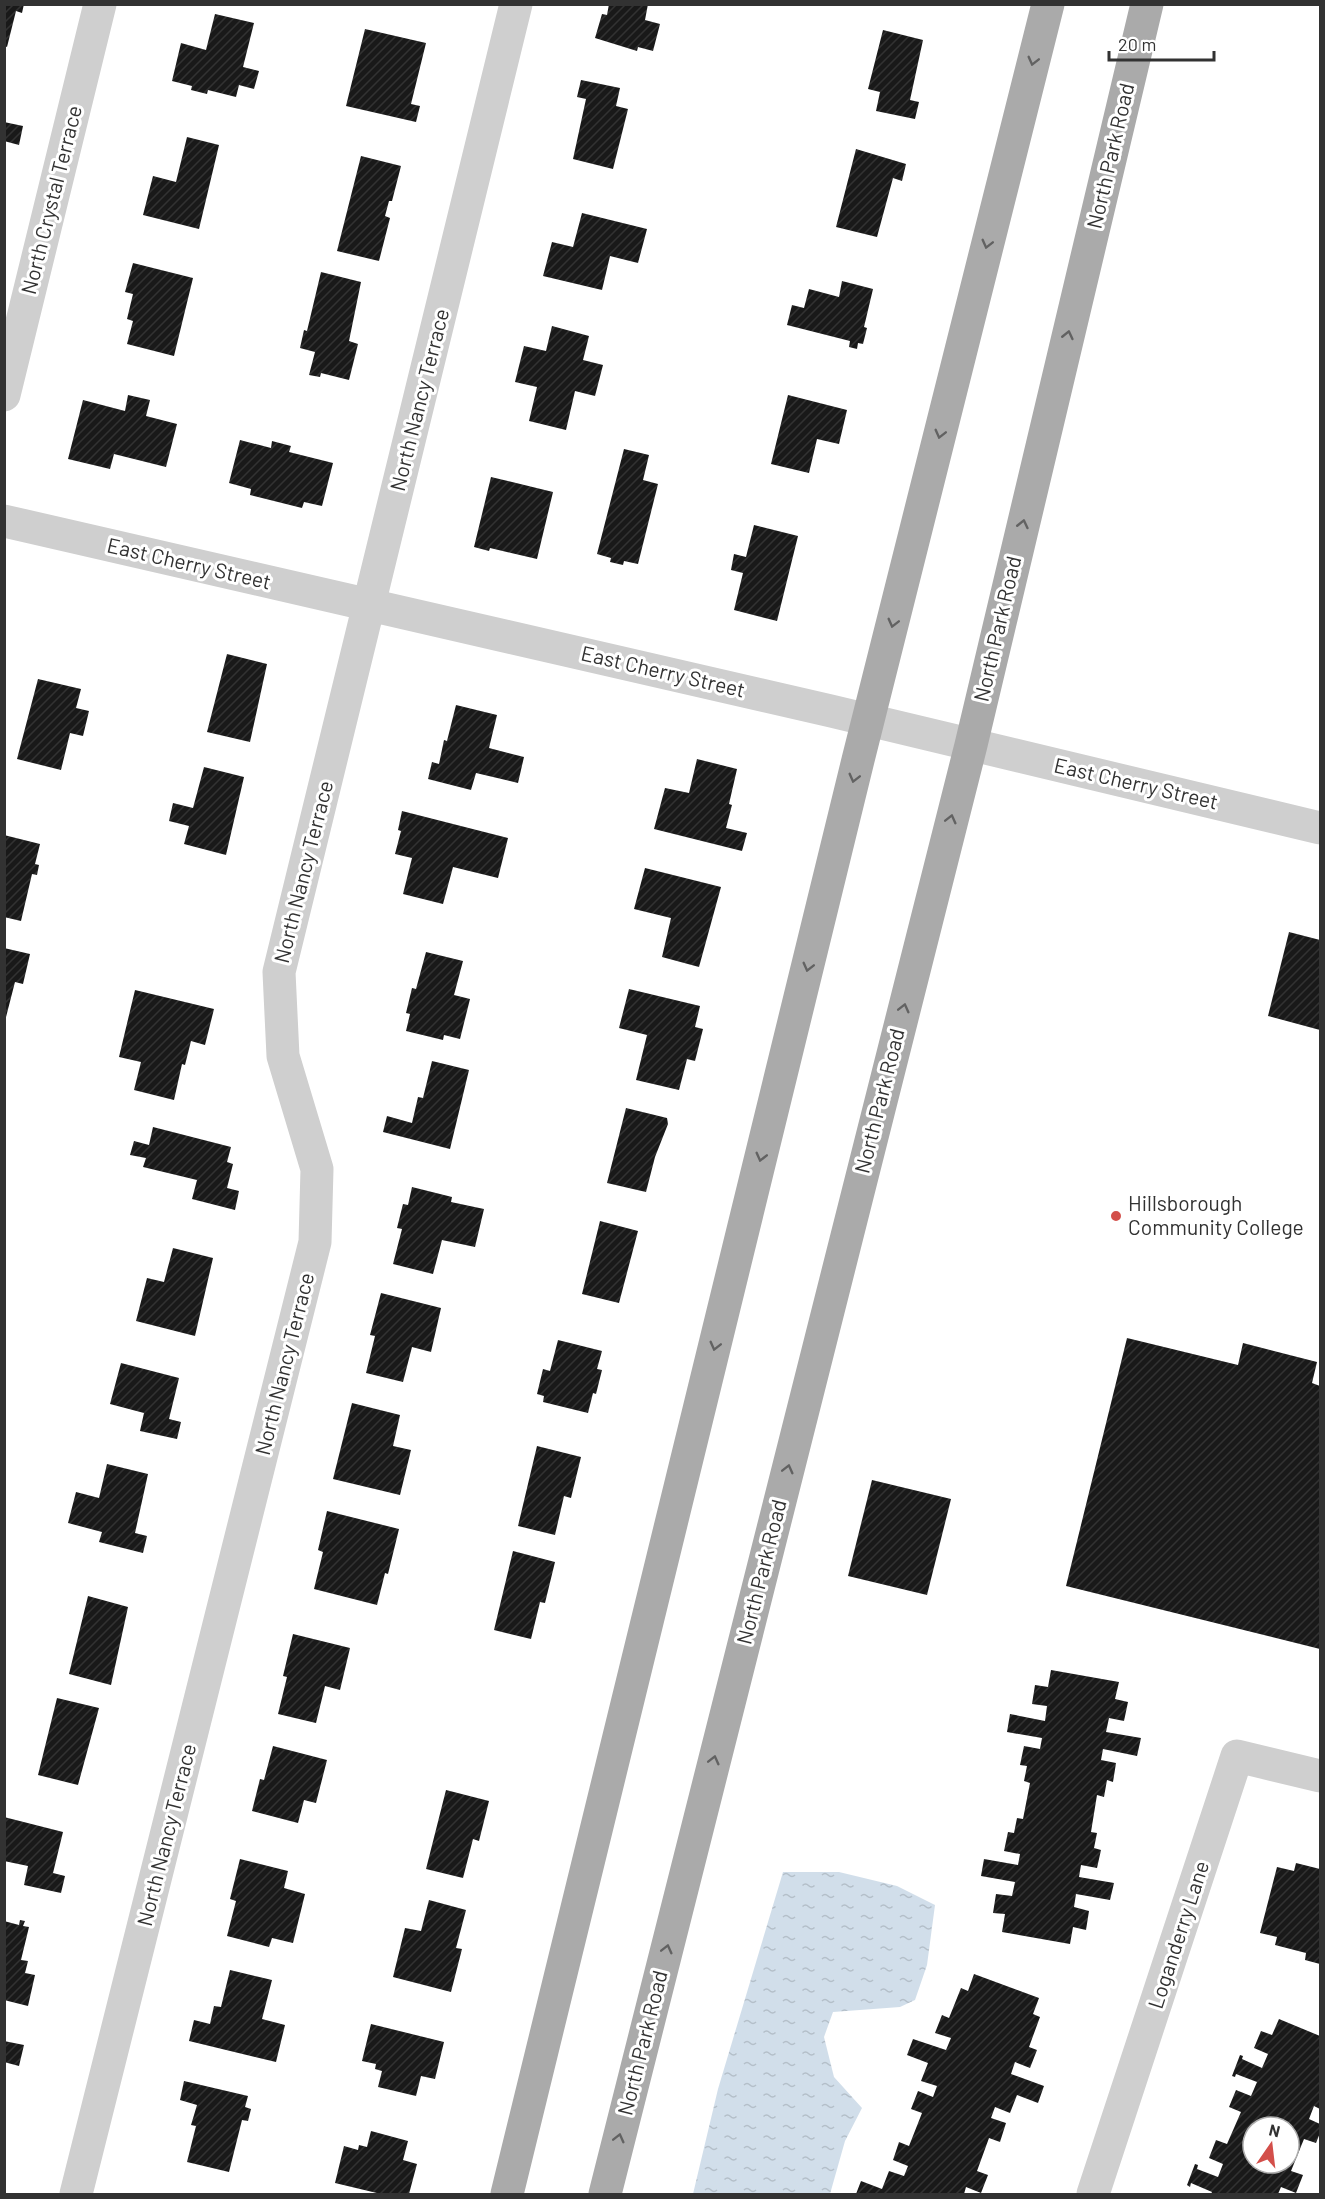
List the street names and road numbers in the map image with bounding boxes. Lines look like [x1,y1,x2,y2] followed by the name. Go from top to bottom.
[1081,80,1138,231] street label: North Park Road
[15,103,86,297] street label: North Crystal Terrace
[384,306,453,494] street label: North Nancy Terrace
[105,532,274,594] street label: East Cherry Street
[968,553,1025,704] street label: North Park Road
[579,640,748,702] street label: East Cherry Street
[1052,752,1221,814] street label: East Cherry Street
[268,778,337,966] street label: North Nancy Terrace
[848,1026,909,1176] street label: North Park Road
[249,1270,318,1458] street label: North Nancy Terrace
[730,1497,791,1647] street label: North Park Road
[131,1741,200,1929] street label: North Nancy Terrace
[1142,1857,1213,2012] street label: Loganderry Lane
[611,1968,672,2118] street label: North Park Road

